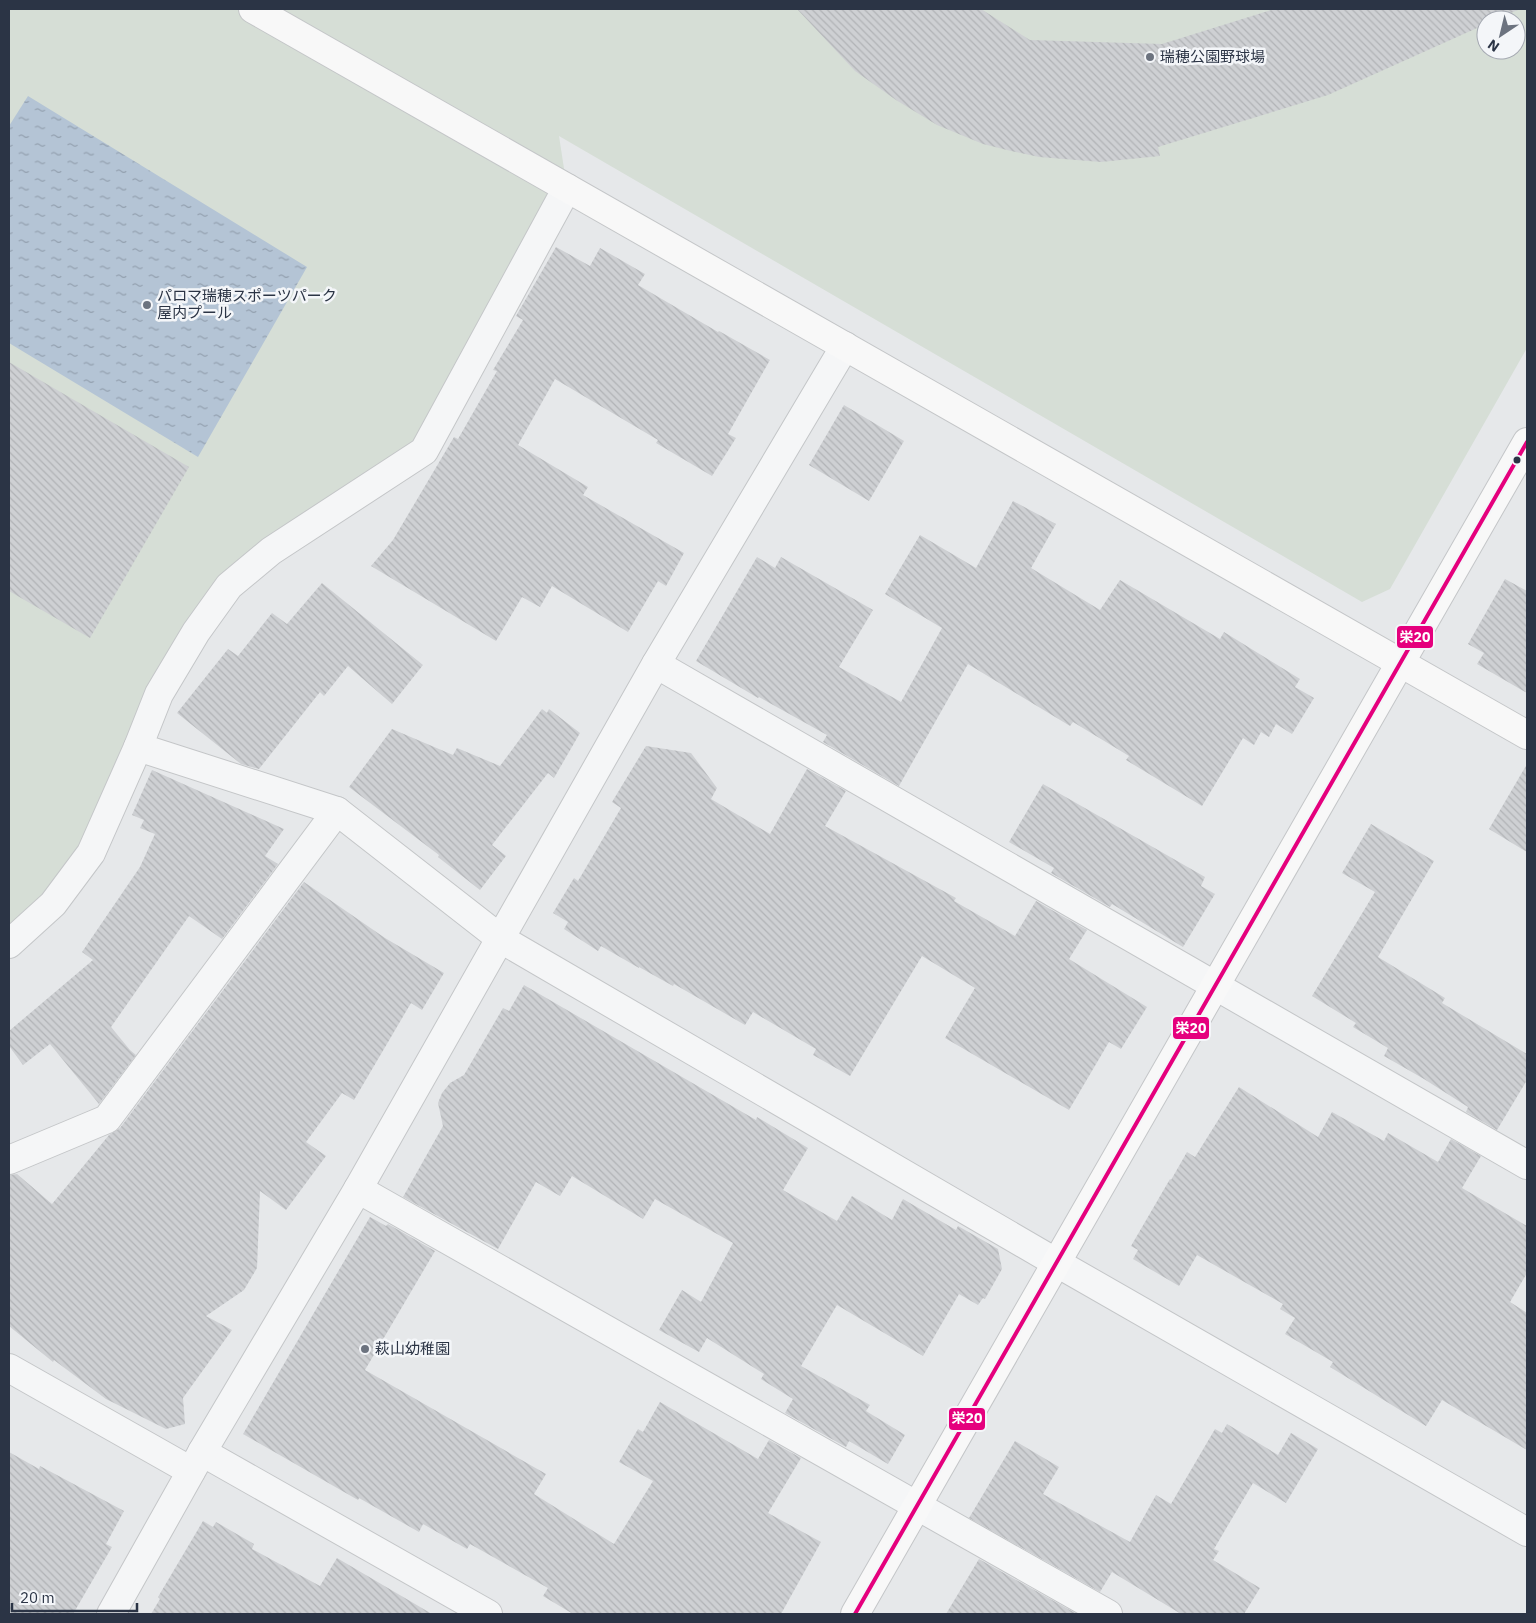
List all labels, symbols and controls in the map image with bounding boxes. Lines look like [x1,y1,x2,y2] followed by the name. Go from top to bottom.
[1476,10,1526,60] north arrow
[1484,35,1503,56] text: N
[1160,47,1265,66] place label: 瑞穂公園野球場
[1144,51,1156,63] marker: 瑞穂公園野球場
[157,286,337,322] place label: パロマ瑞穂スポーツパーク 屋内プール
[141,299,153,311] marker: パロマ瑞穂スポーツパーク 屋内プール
[1512,455,1522,465] unlabelled marker
[1396,625,1434,649] line badge: 栄20
[1400,628,1430,646] text: 栄20
[1172,1016,1210,1040] line badge: 栄20
[1176,1019,1206,1037] text: 栄20
[375,1339,450,1358] place label: 萩山幼稚園
[359,1343,371,1355] marker: 萩山幼稚園
[948,1407,986,1431] line badge: 栄20
[952,1409,982,1427] text: 栄20
[12,1580,138,1612] scale bar
[20,1588,55,1607] text: 20 m

